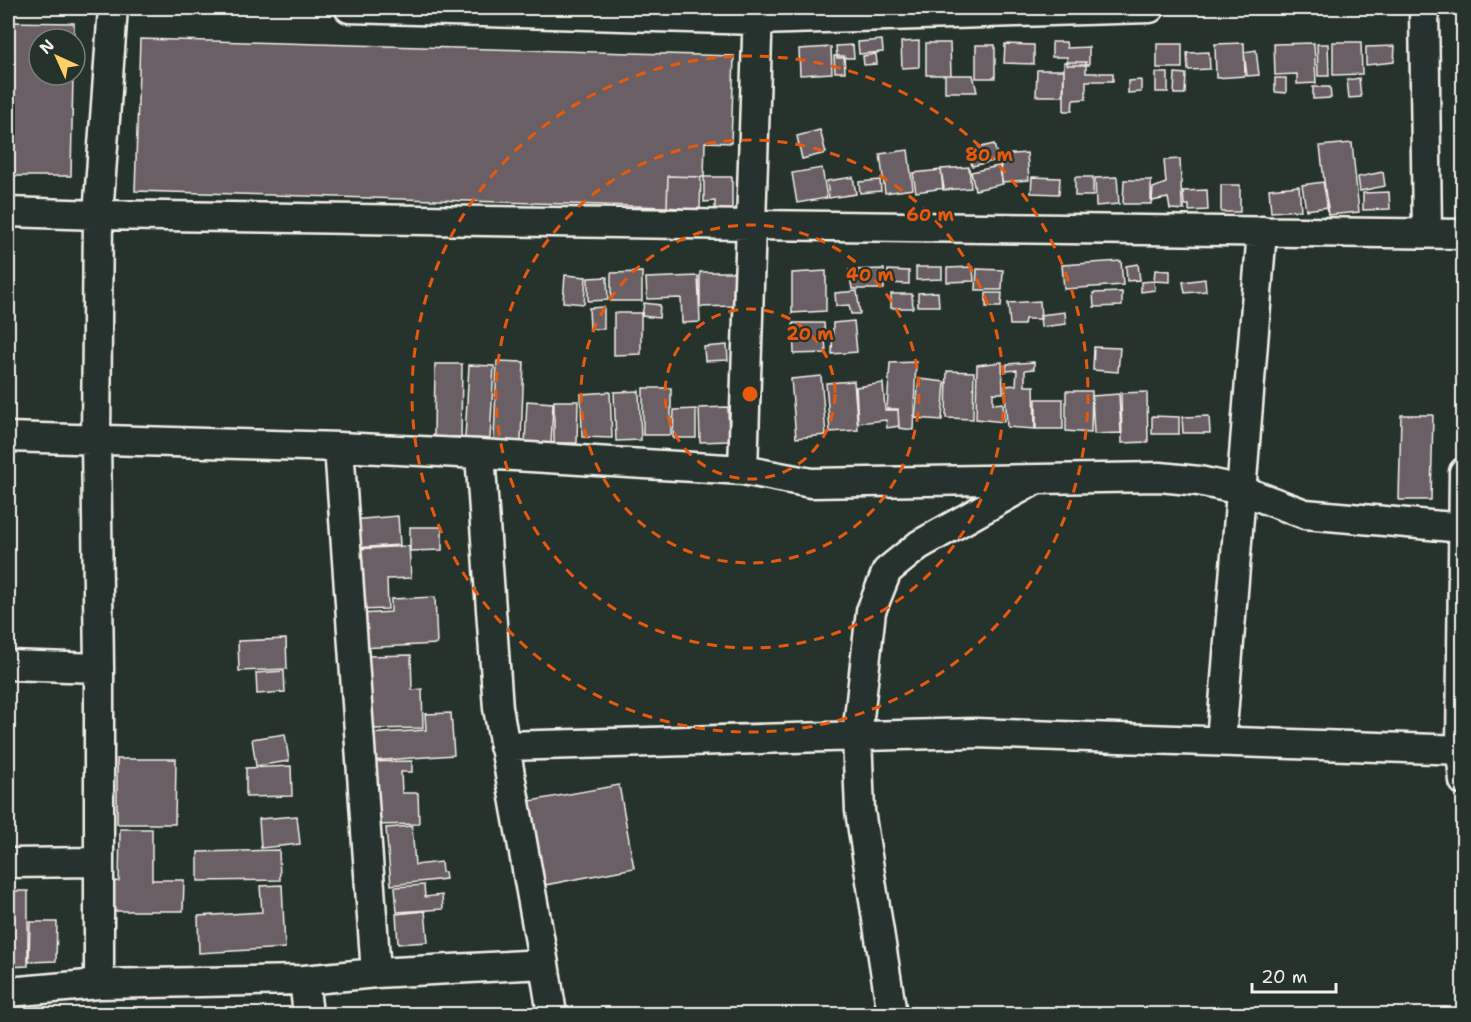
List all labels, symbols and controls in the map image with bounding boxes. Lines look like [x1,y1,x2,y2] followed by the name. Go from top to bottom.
[27,27,87,87] north arrow
[35,35,59,59] text: N
[965,143,1013,167] text: 80 m
[906,203,954,227] text: 60 m
[846,263,894,287] text: 40 m
[786,322,834,346] text: 20 m
[740,384,760,404] centre of rings
[1252,956,1336,994] scale bar
[1261,965,1307,989] text: 20 m

